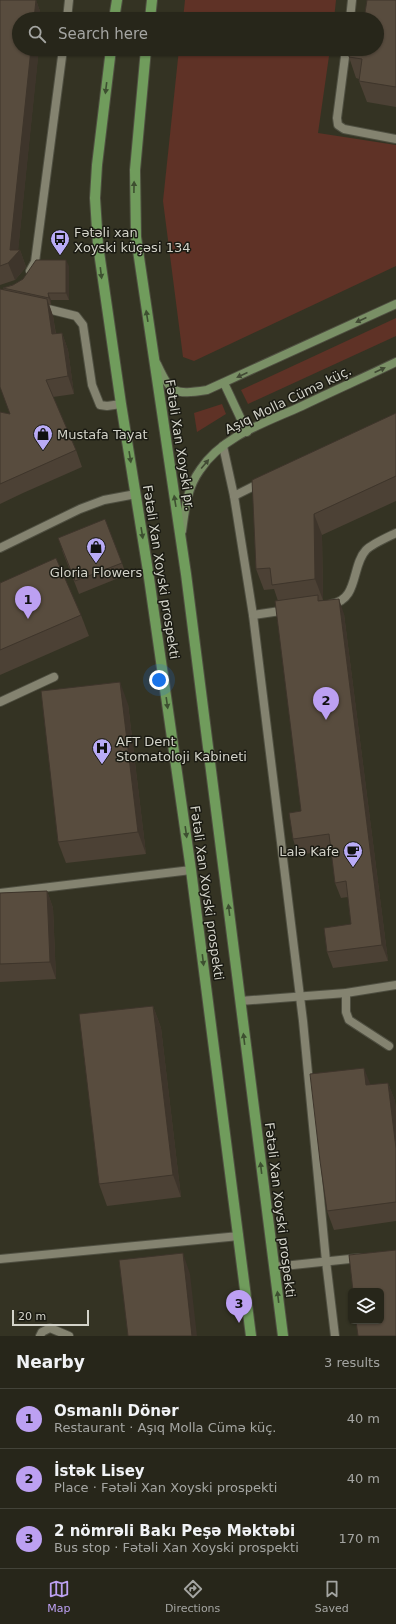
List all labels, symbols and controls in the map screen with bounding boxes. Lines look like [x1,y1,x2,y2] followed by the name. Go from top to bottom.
[12,12,384,56] search box
[26,23,48,45] icon: search
[58,25,148,43] text: Search here
[103,82,109,94] one-way arrow
[131,180,137,193] one-way arrow
[74,225,190,255] place label: Fətəli xan Xoyski küçəsi 134
[49,228,71,256] bus stop icon: Fətəli xan Xoyski küçəsi 134
[98,267,104,279] one-way arrow
[144,310,150,322] one-way arrow
[354,318,366,324] one-way arrow
[222,363,354,437] street label: Aşıq Molla Cümə küç.
[374,367,385,373] one-way arrow
[237,372,248,378] one-way arrow
[162,378,198,512] street label: Fətəli Xan Xoyski pr.
[32,423,54,451] shop icon: Mustafa Tayat
[57,427,147,442] place label: Mustafa Tayat
[127,451,133,463] one-way arrow
[200,458,209,469] one-way arrow
[140,484,182,660] street label: Fətəli Xan Xoyski prospekti
[172,495,178,507] one-way arrow
[139,527,145,539] one-way arrow
[85,536,107,564] shop icon: Gloria Flowers
[50,565,142,580] place label: Gloria Flowers
[15,586,41,619] pin: 1
[149,670,169,690] your location
[313,687,339,720] pin: 2
[164,697,170,709] one-way arrow
[116,734,247,764] place label: AFT Dent Stomatoloji Kabineti
[91,737,113,765] hospital icon: AFT Dent Stomatoloji Kabineti
[187,805,227,981] street label: Fətəli Xan Xoyski prospekti
[183,825,189,838] one-way arrow
[342,840,364,868] cafe icon: Lalə Kafe
[279,844,339,859] place label: Lalə Kafe
[226,904,232,916] one-way arrow
[200,954,206,966] one-way arrow
[241,1033,248,1046] one-way arrow
[262,1122,298,1298] street label: Fətəli Xan Xoyski prospekti
[258,1162,264,1174] one-way arrow
[348,1288,384,1324] map controls
[348,1288,384,1324] button: layers
[226,1290,252,1323] pin: 3
[275,1291,281,1303] one-way arrow
[12,1308,89,1327] scale bar
[18,1310,46,1323] text: 20 m
[16,1352,85,1372] text: Nearby
[324,1355,380,1370] text: 3 results
[54,1402,179,1420] text: Osmanlı Dönər
[24,1411,34,1426] text: 1
[347,1411,380,1426] text: 40 m
[54,1420,276,1435] text: Restaurant · Aşıq Molla Cümə küç.
[54,1462,145,1480] text: İstək Lisey
[24,1471,34,1486] text: 2
[347,1471,380,1486] text: 40 m
[54,1480,277,1495] text: Place · Fətəli Xan Xoyski prospekti
[54,1522,295,1540] text: 2 nömrəli Bakı Peşə Məktəbi
[24,1531,34,1546] text: 3
[338,1531,380,1546] text: 170 m
[54,1540,299,1555] text: Bus stop · Fətəli Xan Xoyski prospekti
[47,1578,70,1615] tab: Map
[165,1578,220,1615] tab: Directions
[315,1578,349,1615] tab: Saved

